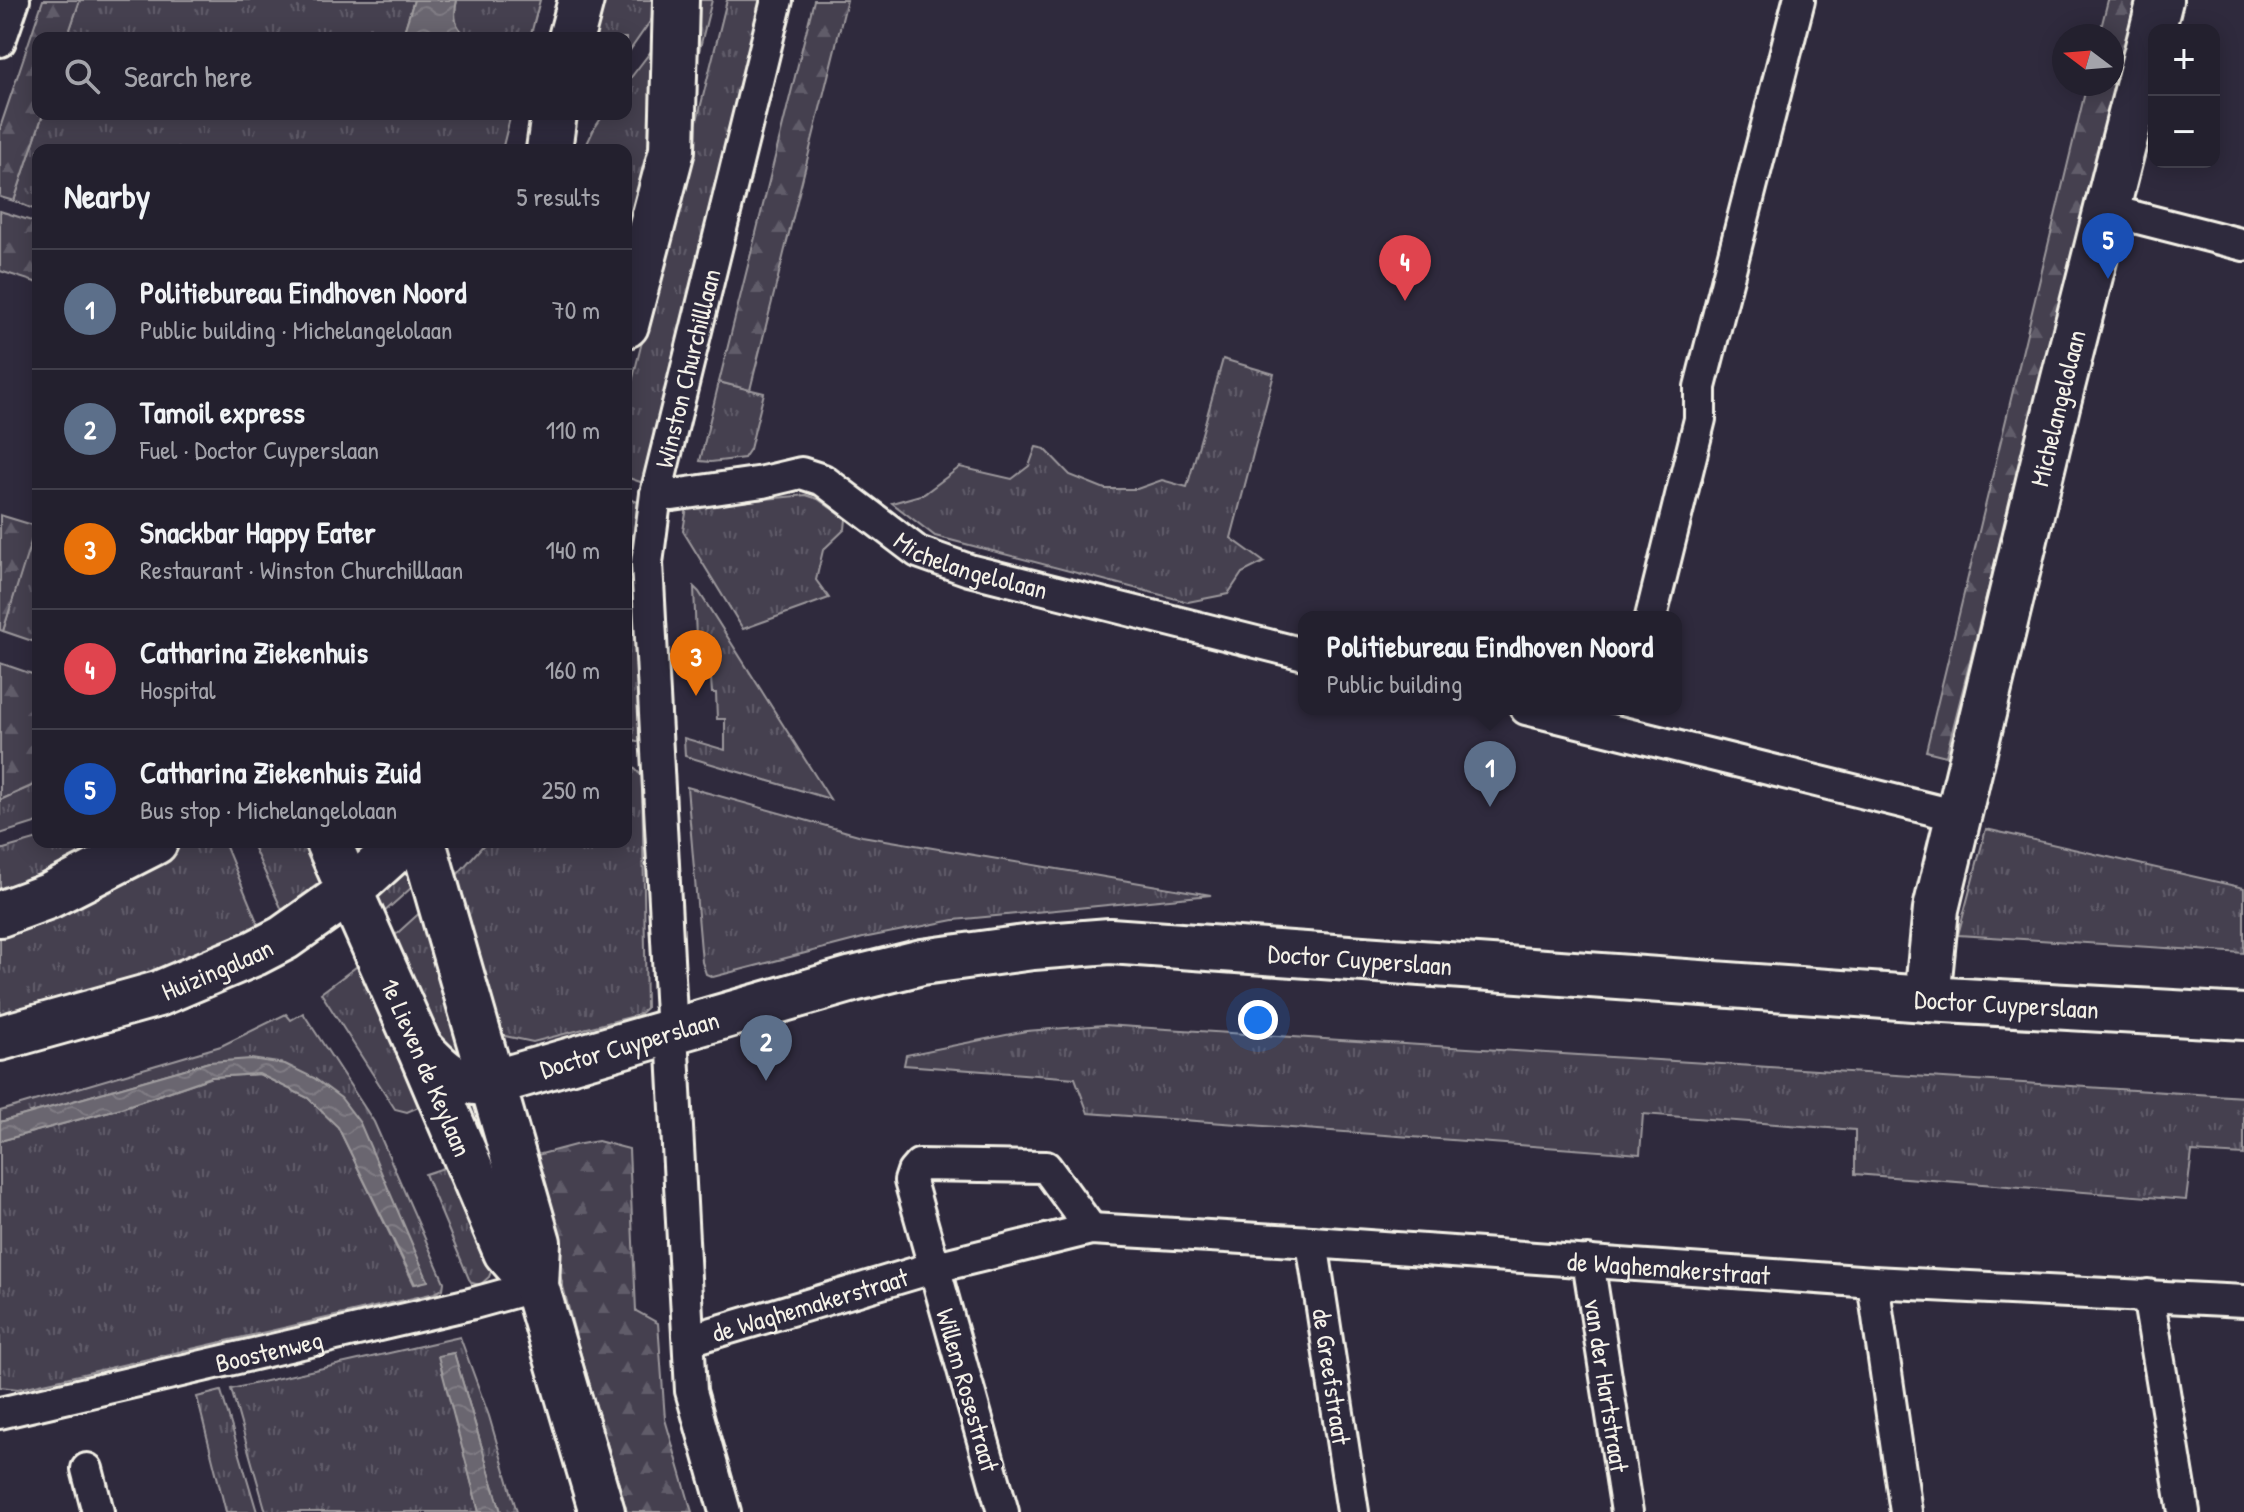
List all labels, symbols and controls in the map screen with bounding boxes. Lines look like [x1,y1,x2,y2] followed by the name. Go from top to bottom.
[2052,24,2124,96] north arrow
[2148,24,2220,168] map controls
[2148,24,2220,96] button: +
[32,32,632,120] search box
[60,54,104,98] icon: search
[124,56,252,96] text: Search here
[2148,96,2220,168] button: −
[64,173,150,219] text: Nearby
[516,179,600,214] text: 5 results
[2082,213,2134,279] pin: 5
[1379,235,1431,301] pin: 4
[646,265,728,471] street label: Winston Churchilllaan
[140,272,466,312] text: Politiebureau Eindhoven Noord
[85,292,95,327] text: 1
[552,292,600,327] text: 70 m
[140,312,453,347] text: Public building · Michelangelolaan
[2021,326,2093,490] street label: Michelangelolaan
[140,392,305,432] text: Tamoil express
[84,412,96,447] text: 2
[546,412,600,447] text: 110 m
[140,432,379,467] text: Fuel · Doctor Cuyperslaan
[140,512,376,552] text: Snackbar Happy Eater
[887,523,1051,607] street label: Michelangelolaan
[84,532,96,567] text: 3
[546,532,600,567] text: 140 m
[140,552,463,587] text: Restaurant · Winston Churchilllaan
[1298,611,1682,715] popup
[1327,626,1653,666] text: Politiebureau Eindhoven Noord
[670,630,722,696] pin: 3
[140,632,368,672] text: Catharina Ziekenhuis
[85,652,95,687] text: 4
[545,652,600,687] text: 160 m
[1327,666,1462,701] text: Public building
[140,672,216,707] text: Hospital
[1464,741,1516,807] pin: 1
[140,752,421,792] text: Catharina Ziekenhuis Zuid
[85,772,96,807] text: 5
[542,772,600,807] text: 250 m
[140,792,397,827] text: Bus stop · Michelangelolaan
[156,929,279,1008] street label: Huizingalaan
[1267,935,1454,983] street label: Doctor Cuyperslaan
[373,973,481,1162] street label: 1e Lieven de Keylaan
[1913,981,2100,1026] street label: Doctor Cuyperslaan
[1238,1000,1278,1040] your location
[536,1001,723,1086] street label: Doctor Cuyperslaan
[740,1015,792,1081] pin: 2
[1566,1243,1772,1292] street label: de Waghemakerstraat
[708,1258,913,1350] street label: de Waghemakerstraat
[1577,1297,1638,1475] street label: van der Hartstraat
[928,1304,1008,1477] street label: Willem Rosestraat
[1305,1306,1360,1448] street label: de Greefstraat
[212,1321,326,1380] street label: Boostenweg

